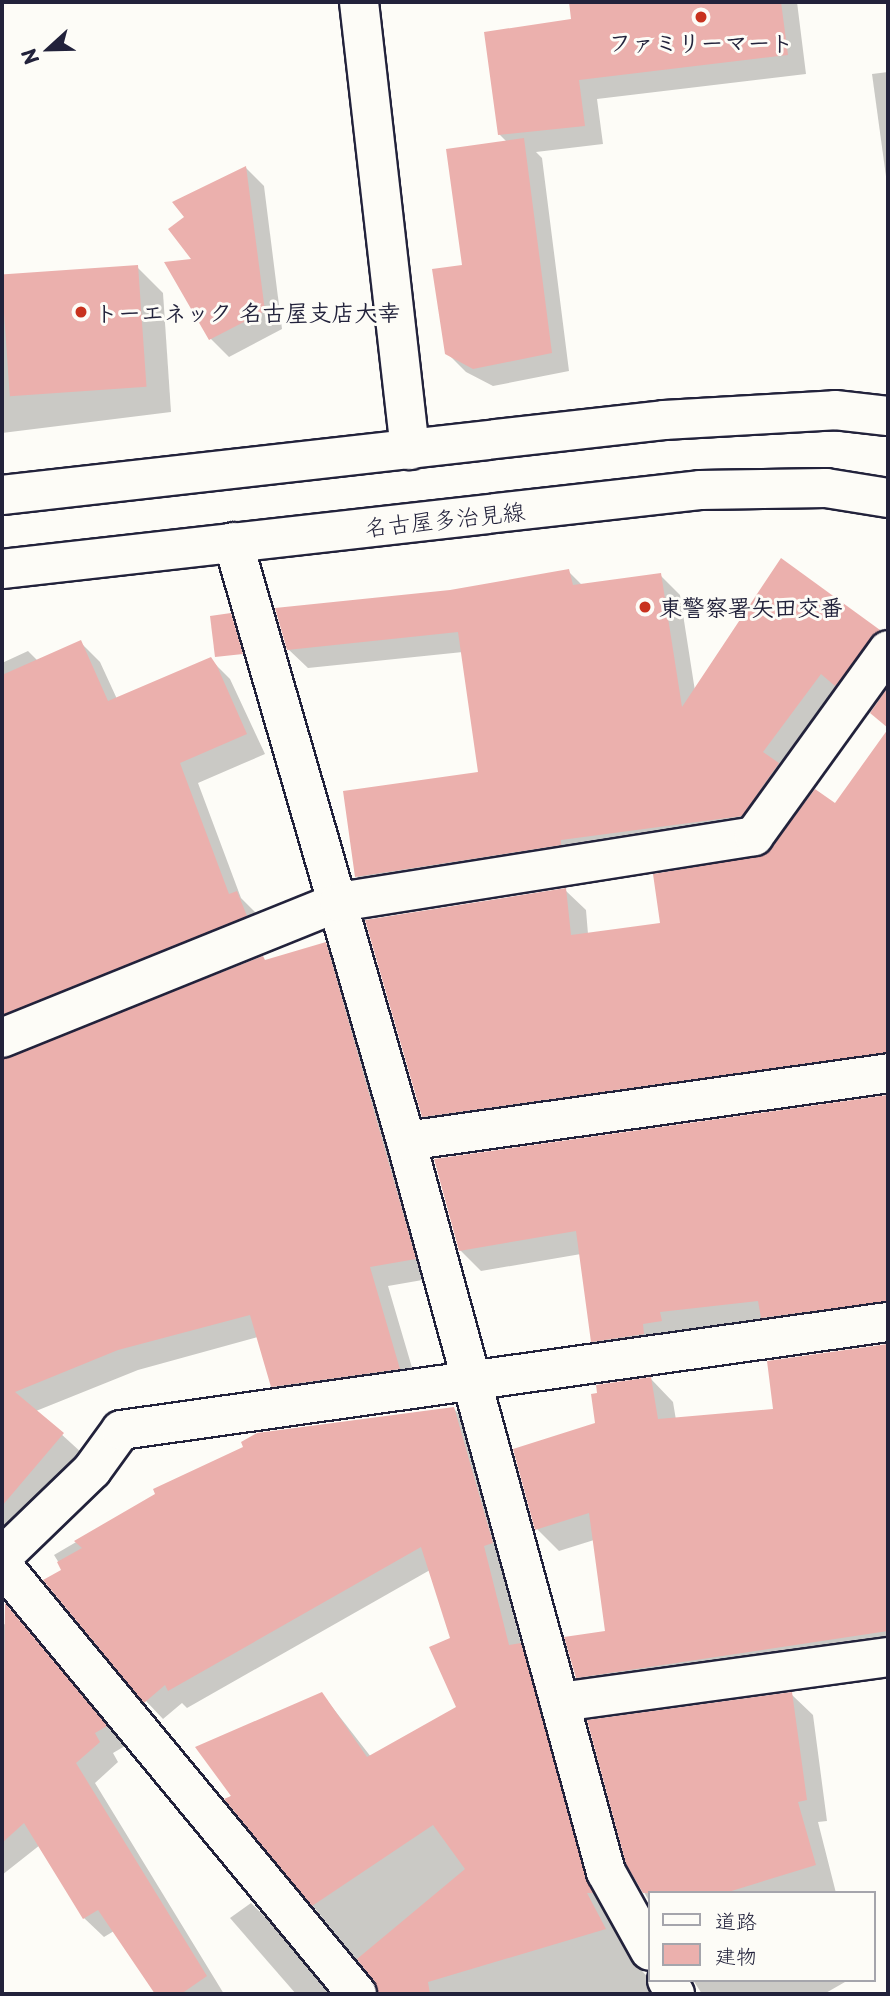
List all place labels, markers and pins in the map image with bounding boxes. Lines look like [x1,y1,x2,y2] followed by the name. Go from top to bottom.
[693,9,709,25] marker: ファミリーマート
[609,28,793,56] place label: ファミリーマート
[95,298,401,326] place label: トーエネック 名古屋支店大幸
[73,304,89,320] marker: トーエネック 名古屋支店大幸
[659,593,843,621] place label: 東警察署矢田交番
[637,599,653,615] marker: 東警察署矢田交番

